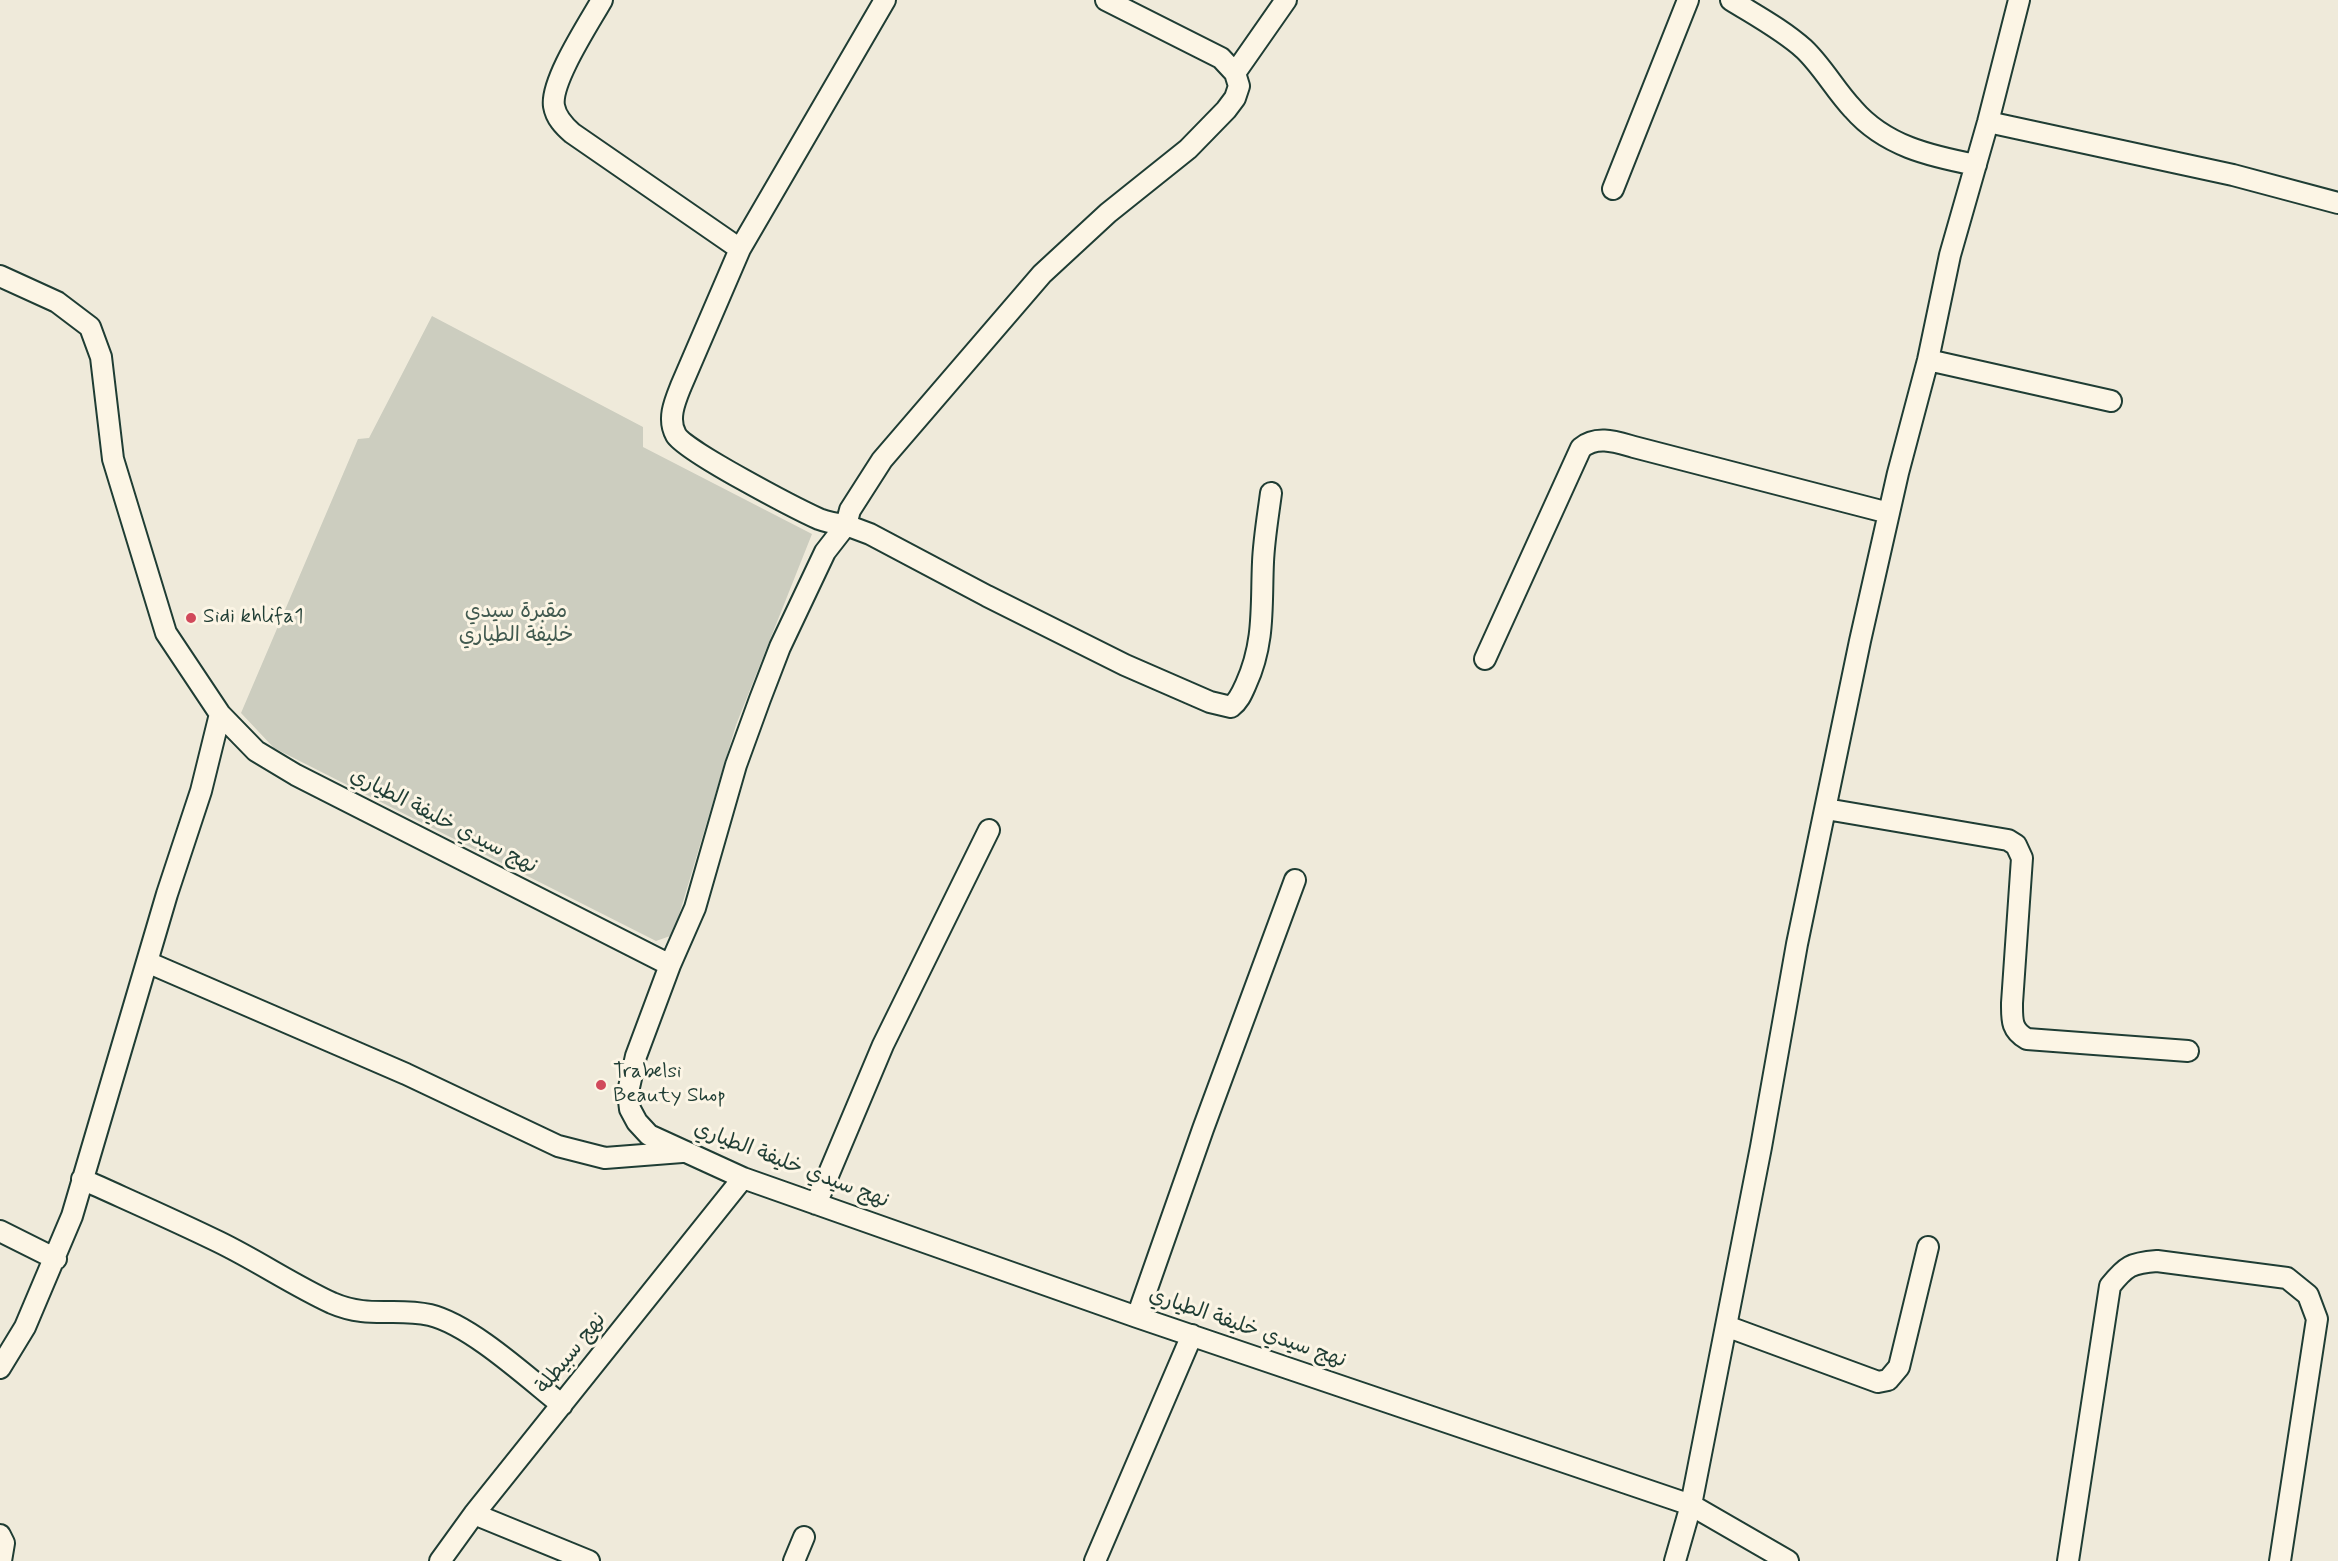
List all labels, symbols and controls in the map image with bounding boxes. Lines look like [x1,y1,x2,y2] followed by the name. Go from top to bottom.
[459,600,573,650] park label: مقبرة سيدي خليفة الطياري
[203,605,304,631] place label: Sidi khlifa1
[184,611,198,625] marker: Sidi khlifa1
[345,764,541,880] street label: نهج سيدي خليفة الطياري
[613,1060,726,1110] place label: Trabelsi Beauty Shop
[594,1078,608,1092] marker: Trabelsi Beauty Shop
[690,1117,892,1215] street label: نهج سيدي خليفة الطياري
[1145,1283,1349,1375] street label: نهج سيدي خليفة الطياري
[532,1308,612,1400] street label: نهج سبيطلة

